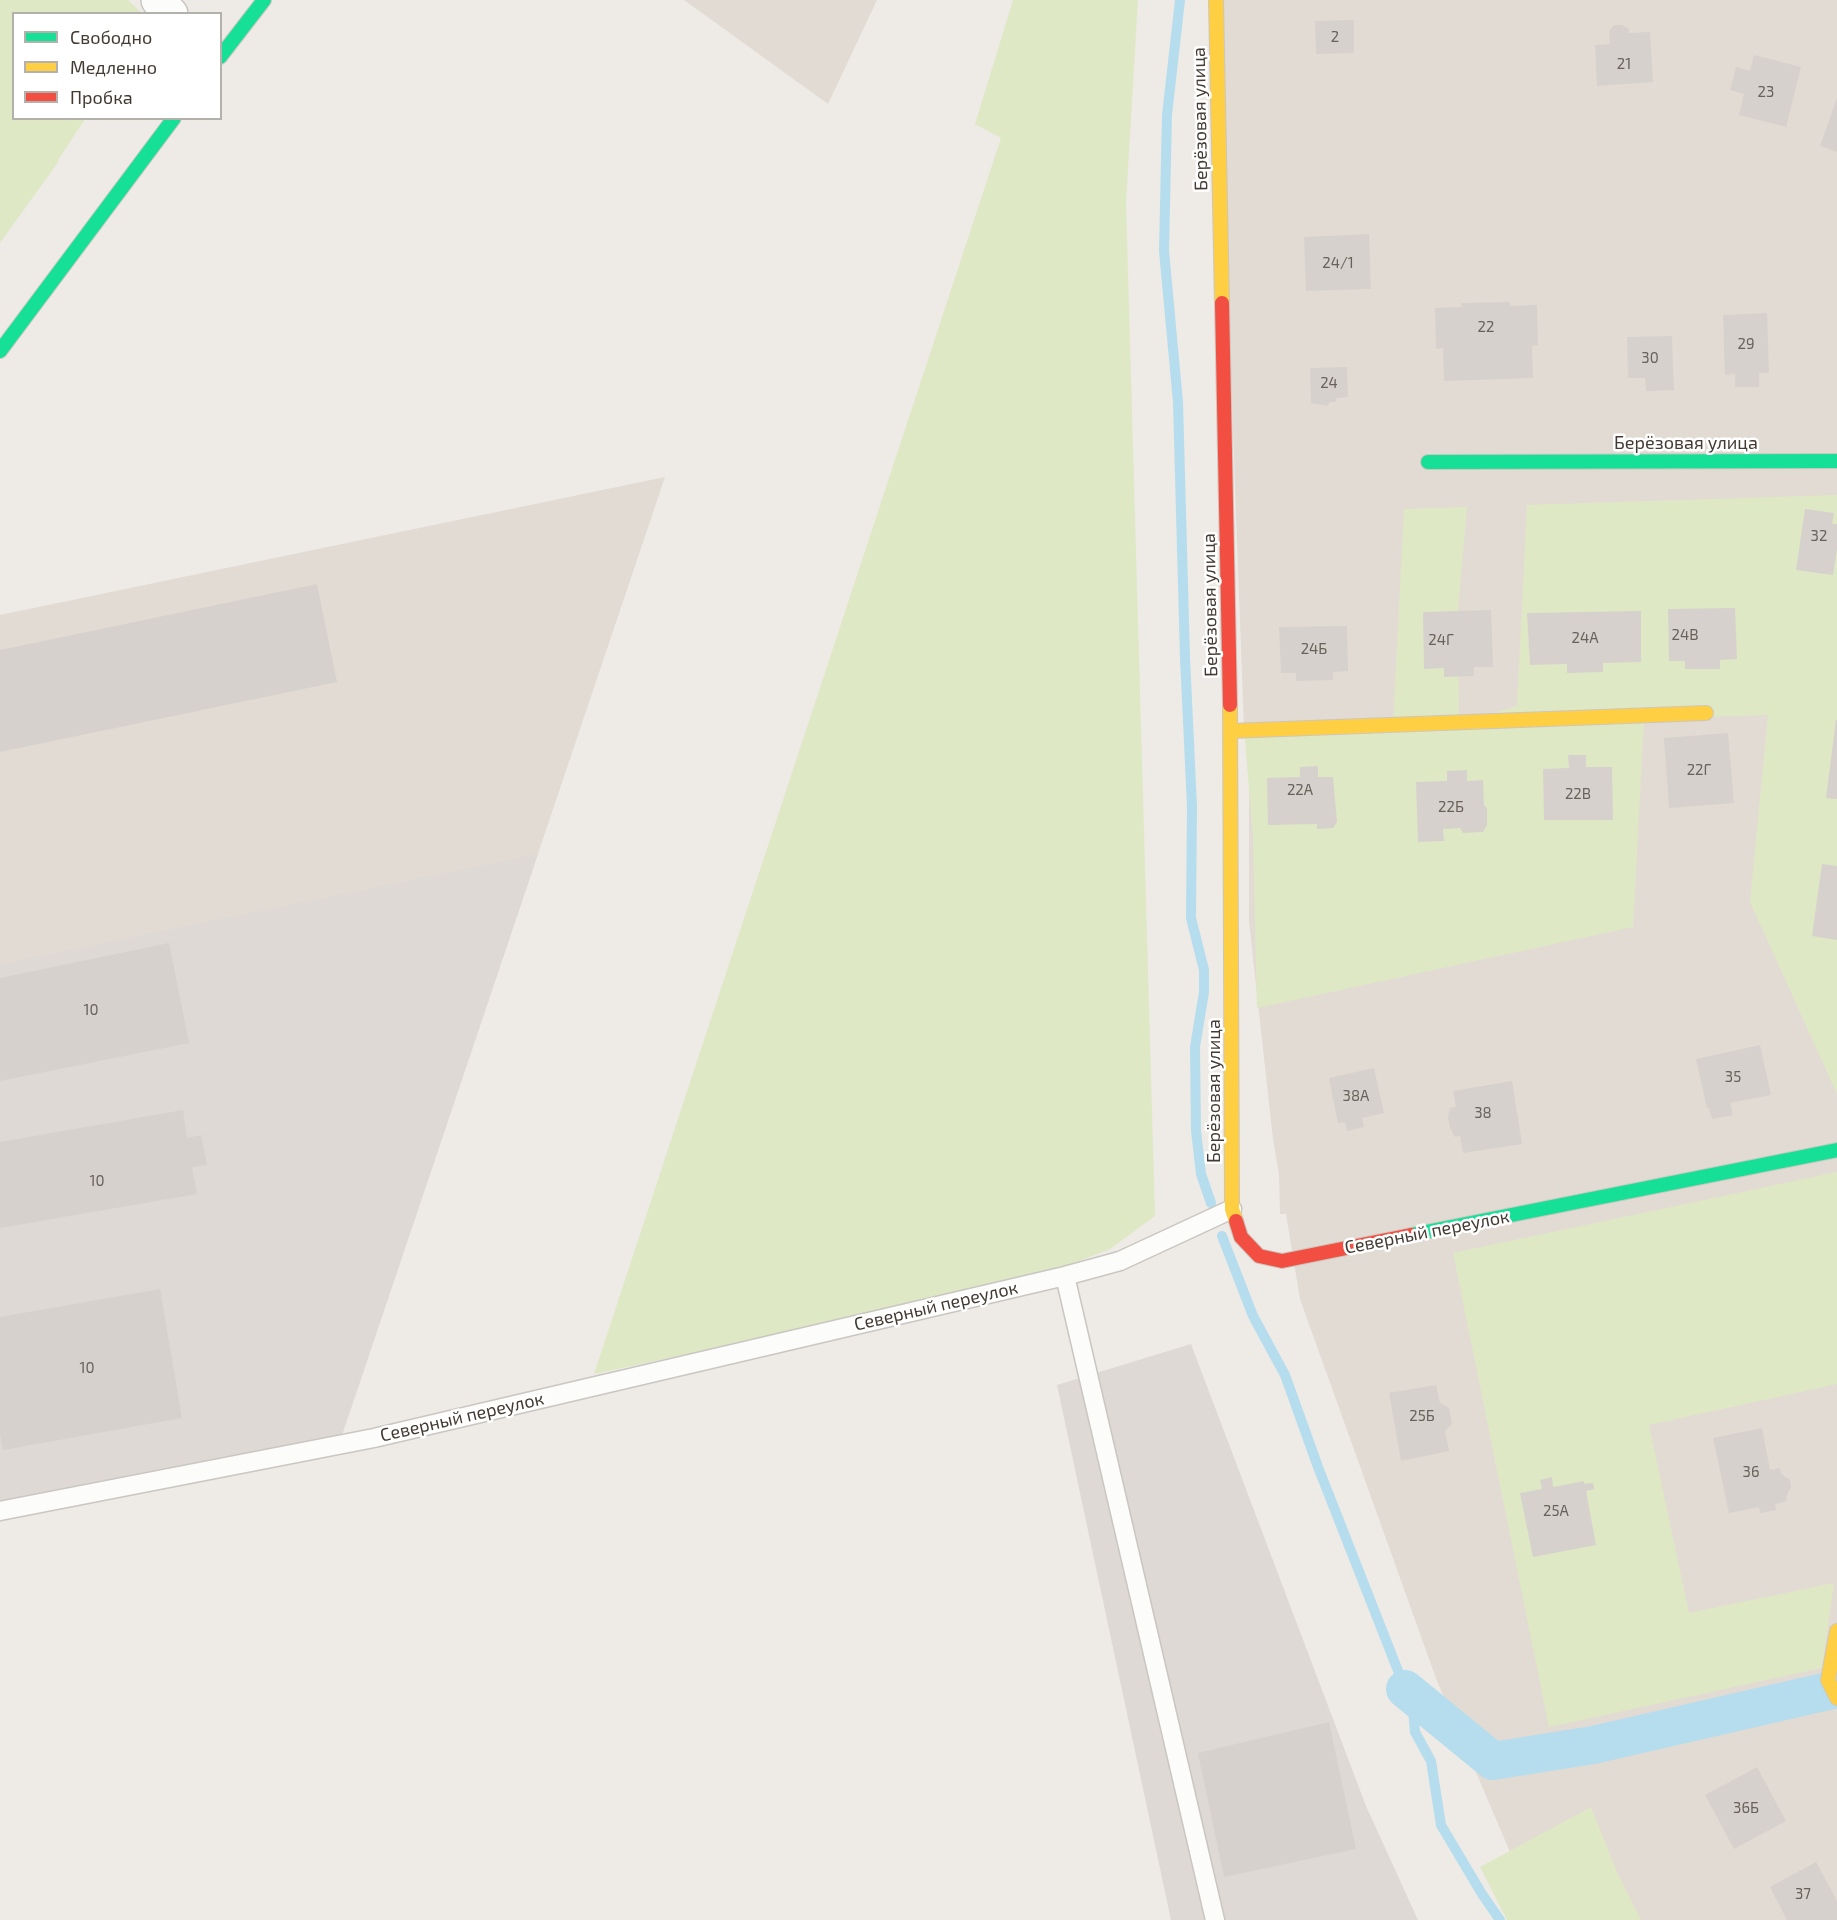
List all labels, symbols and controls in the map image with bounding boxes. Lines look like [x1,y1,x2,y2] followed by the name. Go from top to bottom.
[12,12,222,120] legend
[70,26,152,48] text: Свободно
[1331,28,1339,46] house number: 2
[1188,47,1212,191] street label: Берёзовая улица
[1617,55,1631,73] house number: 21
[70,56,157,78] text: Медленно
[1758,83,1774,101] house number: 23
[70,86,133,108] text: Пробка
[1322,254,1354,272] house number: 24/1
[1478,318,1494,336] house number: 22
[1737,335,1755,353] house number: 29
[1641,349,1659,367] house number: 30
[1320,374,1338,392] house number: 24
[1614,432,1758,454] street label: Берёзовая улица
[1811,527,1827,545] house number: 32
[1198,533,1222,677] street label: Берёзовая улица
[1672,626,1698,644] house number: 24В
[1572,629,1598,647] house number: 24А
[1428,631,1454,649] house number: 24Г
[1301,640,1327,658] house number: 24Б
[1687,761,1711,779] house number: 22Г
[1287,781,1313,799] house number: 22А
[1565,785,1591,803] house number: 22В
[1438,798,1464,816] house number: 22Б
[83,1001,99,1019] house number: 10
[1203,1019,1225,1163] street label: Берёзовая улица
[1725,1068,1741,1086] house number: 35
[1343,1087,1369,1105] house number: 38А
[1474,1104,1492,1122] house number: 38
[89,1172,105,1190] house number: 10
[1343,1205,1511,1259] street label: Северный переулок
[852,1277,1020,1335] street label: Северный переулок
[79,1359,95,1377] house number: 10
[378,1388,546,1446] street label: Северный переулок
[1409,1407,1435,1425] house number: 25Б
[1743,1463,1759,1481] house number: 36
[1543,1502,1569,1520] house number: 25А
[1733,1799,1759,1817] house number: 36Б
[1795,1885,1811,1903] house number: 37

